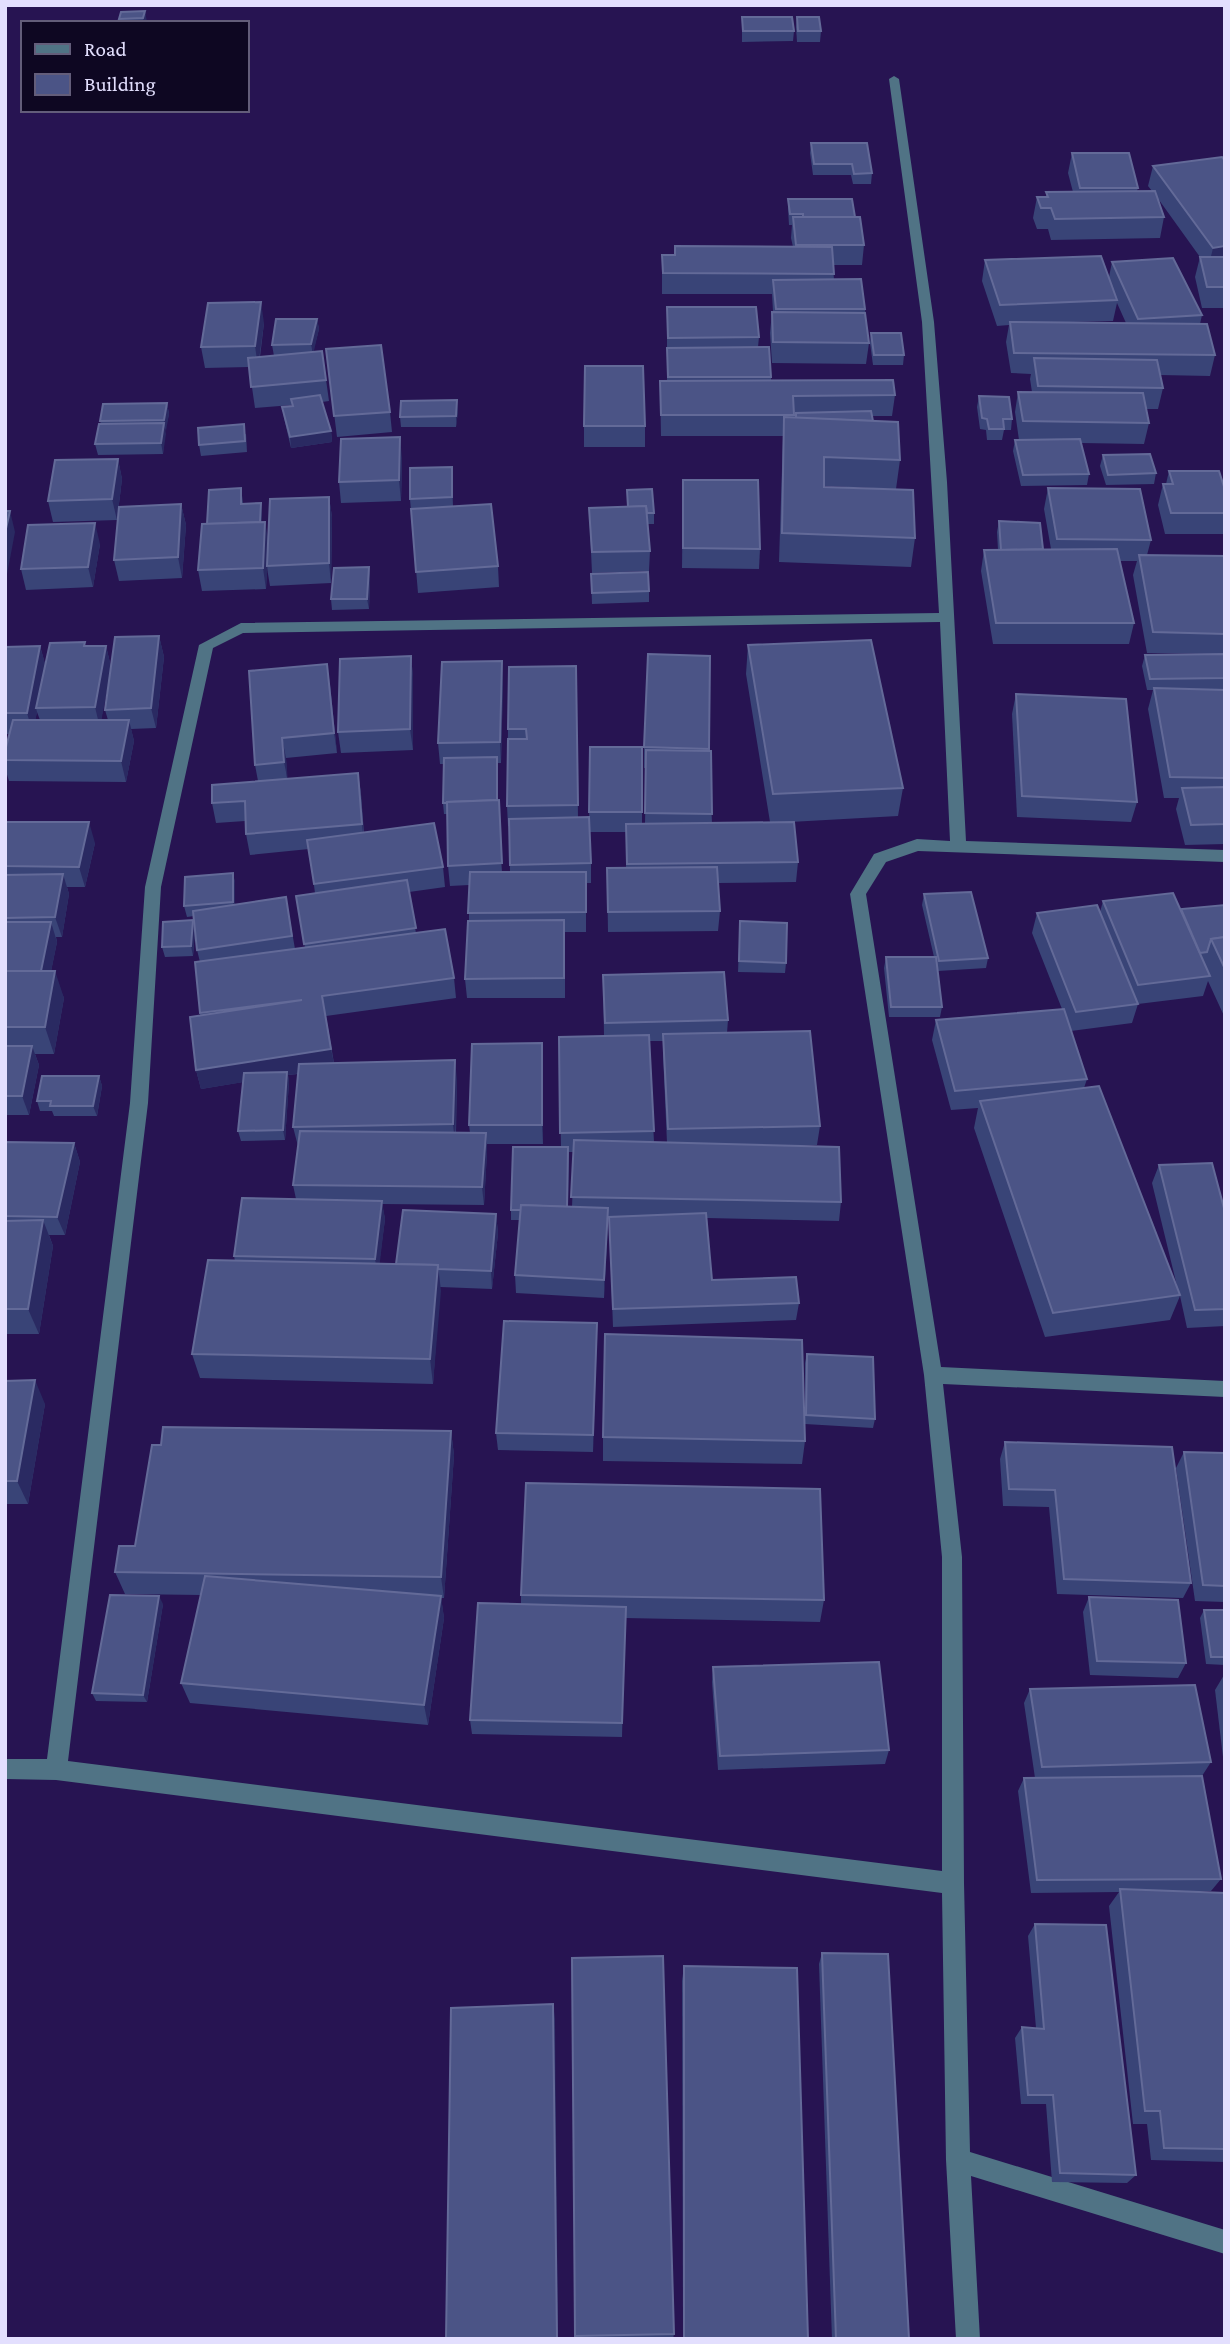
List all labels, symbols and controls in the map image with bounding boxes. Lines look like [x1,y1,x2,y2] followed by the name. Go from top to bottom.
[21,21,248,112] legend
[84,37,127,61] text: Road
[84,72,156,96] text: Building

